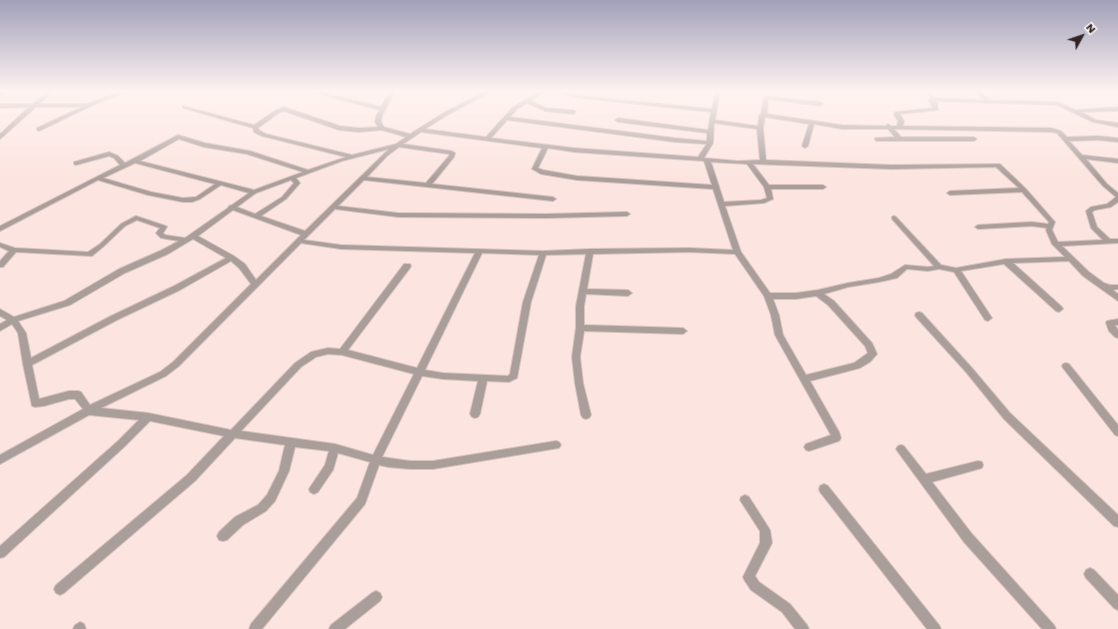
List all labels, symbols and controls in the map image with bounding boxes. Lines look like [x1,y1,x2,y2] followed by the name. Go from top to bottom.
[1062,16,1102,56] north arrow
[1082,20,1100,37] text: N

